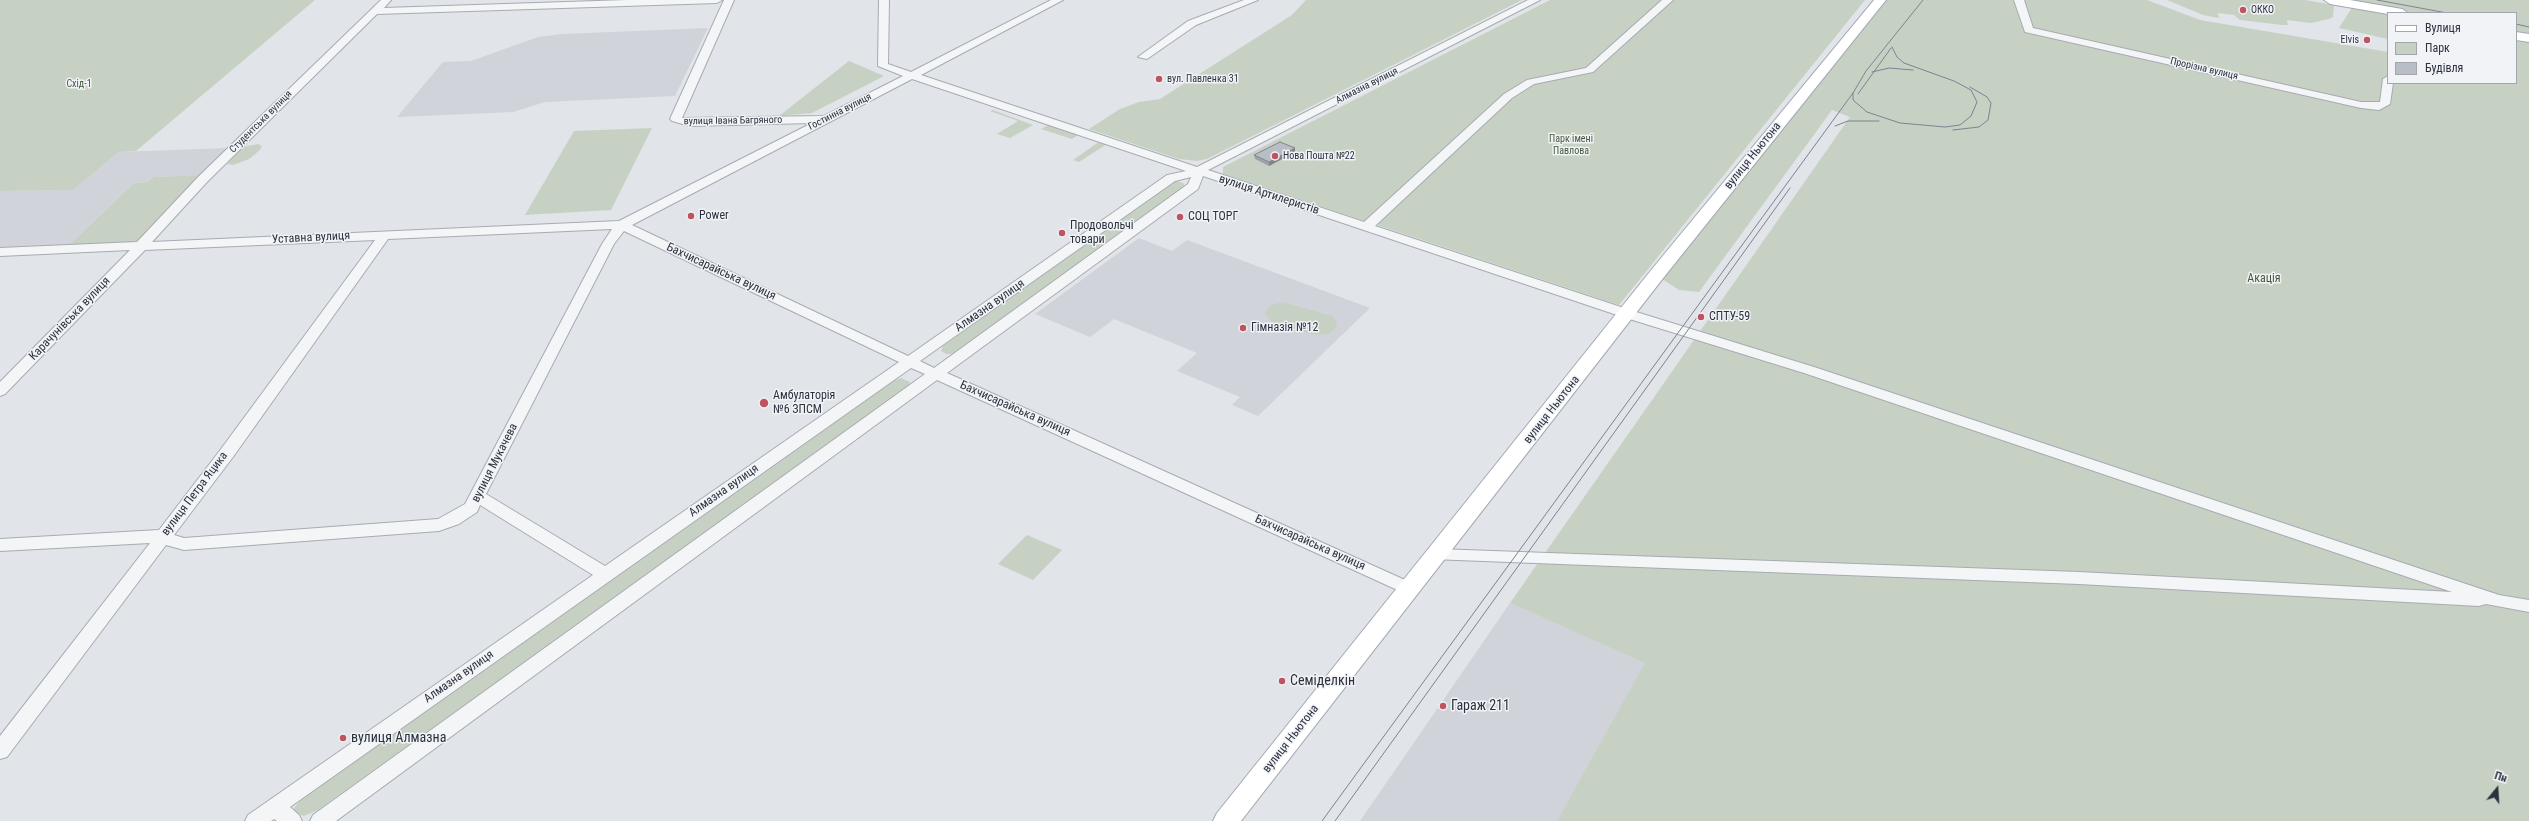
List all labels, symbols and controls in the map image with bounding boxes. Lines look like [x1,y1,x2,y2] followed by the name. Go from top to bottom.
[2251,4,2274,16] place label: ОККО
[2238,5,2248,15] marker: ОККО
[2387,12,2517,84] legend
[2425,21,2461,35] text: Вулиця
[2341,34,2359,46] place label: Elvis
[2362,35,2372,45] marker: Elvis
[2425,41,2450,55] text: Парк
[2169,55,2239,83] street label: Прорізна вулиця
[2425,61,2463,75] text: Будівля
[1334,65,1400,107] street label: Алмазна вулиця
[1167,73,1239,85] place label: вул. Павленка 31
[1154,74,1164,84] marker: вул. Павленка 31
[66,78,92,90] park label: Схід-1
[227,88,295,156] street label: Студентська вулиця
[806,91,874,133] street label: Гостинна вулиця
[684,114,782,128] street label: вулиця Івана Багряного
[1722,120,1784,192] street label: вулиця Ньютона
[1549,133,1593,156] park label: Парк імені Павлова
[1283,150,1355,162] place label: Нова Пошта №22
[1270,151,1280,161] marker: Нова Пошта №22
[1217,172,1321,218] street label: вулиця Артилеристів
[699,209,729,223] place label: Power
[1188,210,1238,224] place label: СОЦ ТОРГ
[686,211,696,221] marker: Power
[1175,212,1185,222] marker: СОЦ ТОРГ
[1070,219,1134,247] place label: Продовольчі товари
[1057,228,1067,238] marker: Продовольчі товари
[272,229,350,247] street label: Уставна вулиця
[664,240,778,304] street label: Бахчисарайська вулиця
[2247,272,2281,286] park label: Акація
[26,274,114,364] street label: Карачунівська вулиця
[952,277,1028,335] street label: Алмазна вулиця
[1709,310,1750,324] place label: СПТУ-59
[1696,312,1706,322] marker: СПТУ-59
[1251,321,1318,335] place label: Гімназія №12
[1238,323,1248,333] marker: Гімназія №12
[1521,373,1583,447] street label: вулиця Ньютона
[958,378,1072,440] street label: Бахчисарайська вулиця
[773,389,835,417] place label: Амбулаторія №6 ЗПСМ
[758,397,770,409] marker: Амбулаторія №6 ЗПСМ
[469,421,521,505] street label: вулиця Мукачева
[159,449,231,539] street label: вулиця Петра Яцика
[686,462,762,520] street label: Алмазна вулиця
[1253,512,1367,574] street label: Бахчисарайська вулиця
[421,648,497,706] street label: Алмазна вулиця
[1290,673,1355,689] place label: Семіделкін
[1277,676,1287,686] marker: Семіделкін
[1451,698,1510,714] place label: Гараж 211
[1438,701,1448,711] marker: Гараж 211
[1260,702,1322,776] street label: вулиця Ньютона
[351,730,446,746] place label: вулиця Алмазна
[338,733,348,743] marker: вулиця Алмазна
[2477,769,2517,809] north arrow
[2493,769,2509,785] text: Пн

